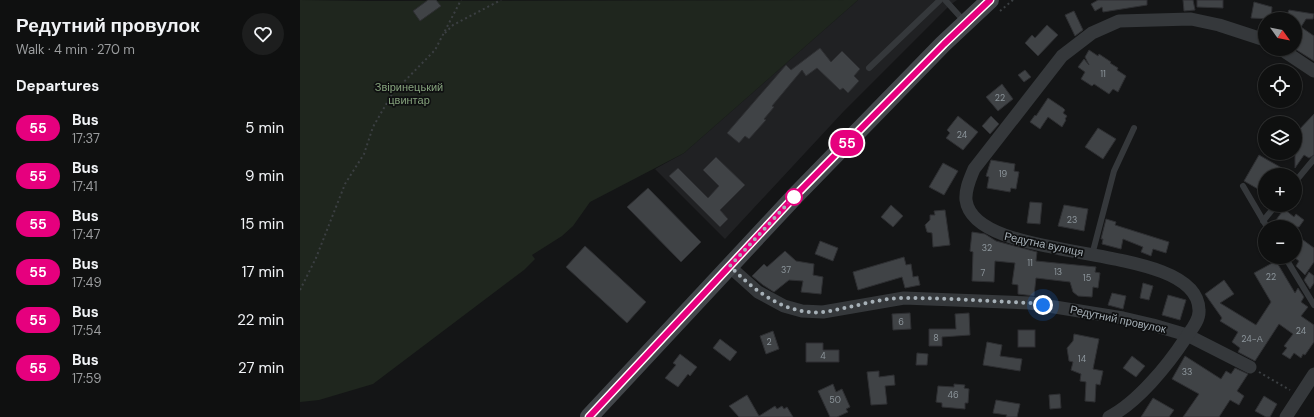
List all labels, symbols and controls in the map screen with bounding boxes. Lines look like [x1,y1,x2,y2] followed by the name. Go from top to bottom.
[1258,12,1302,56] north arrow
[1258,12,1302,264] map controls
[16,13,200,38] text: Редутний провулок
[242,13,284,55] button: heart
[16,41,135,58] text: Walk · 4 min · 270 m
[1258,64,1302,108] button: locate
[1100,68,1106,80] house number: 11
[16,76,99,96] text: Departures
[375,80,443,107] park label: Звіринецький цвинтар
[995,92,1005,104] house number: 22
[72,110,99,130] text: Bus
[1258,116,1302,160] button: layers
[245,118,284,138] text: 5 min
[29,119,47,137] text: 55
[957,129,968,141] house number: 24
[72,130,100,147] text: 17:37
[829,130,865,156] line badge: 55
[838,134,856,152] text: 55
[72,158,99,178] text: Bus
[245,166,284,186] text: 9 min
[29,167,47,185] text: 55
[999,168,1008,180] house number: 19
[1258,168,1302,212] button: +
[72,178,98,195] text: 17:41
[785,188,803,206] unlabelled marker
[72,206,99,226] text: Bus
[241,214,284,234] text: 15 min
[1067,214,1077,226] house number: 23
[29,215,47,233] text: 55
[1258,220,1302,264] button: −
[72,226,100,243] text: 17:47
[1003,229,1085,259] street label: Редутна вулиця
[982,242,992,254] house number: 32
[72,254,99,274] text: Bus
[1027,257,1033,269] house number: 11
[242,262,284,282] text: 17 min
[29,263,47,281] text: 55
[781,264,791,276] house number: 37
[1054,266,1062,278] house number: 13
[981,267,986,279] house number: 7
[1266,271,1276,283] house number: 22
[1083,272,1091,284] house number: 15
[72,274,102,291] text: 17:49
[1033,295,1053,315] your location
[72,302,99,322] text: Bus
[1069,302,1167,336] street label: Редутний провулок
[237,310,284,330] text: 22 min
[29,311,47,329] text: 55
[898,316,904,328] house number: 6
[72,322,101,339] text: 17:54
[1296,325,1307,337] house number: 24
[933,332,939,344] house number: 8
[1241,333,1263,345] house number: 24-А
[766,336,772,348] house number: 2
[72,350,99,370] text: Bus
[820,350,826,362] house number: 4
[1078,353,1087,365] house number: 14
[238,358,284,378] text: 27 min
[29,359,47,377] text: 55
[1182,366,1192,378] house number: 33
[72,370,101,387] text: 17:59
[947,389,959,401] house number: 46
[829,394,841,406] house number: 50

